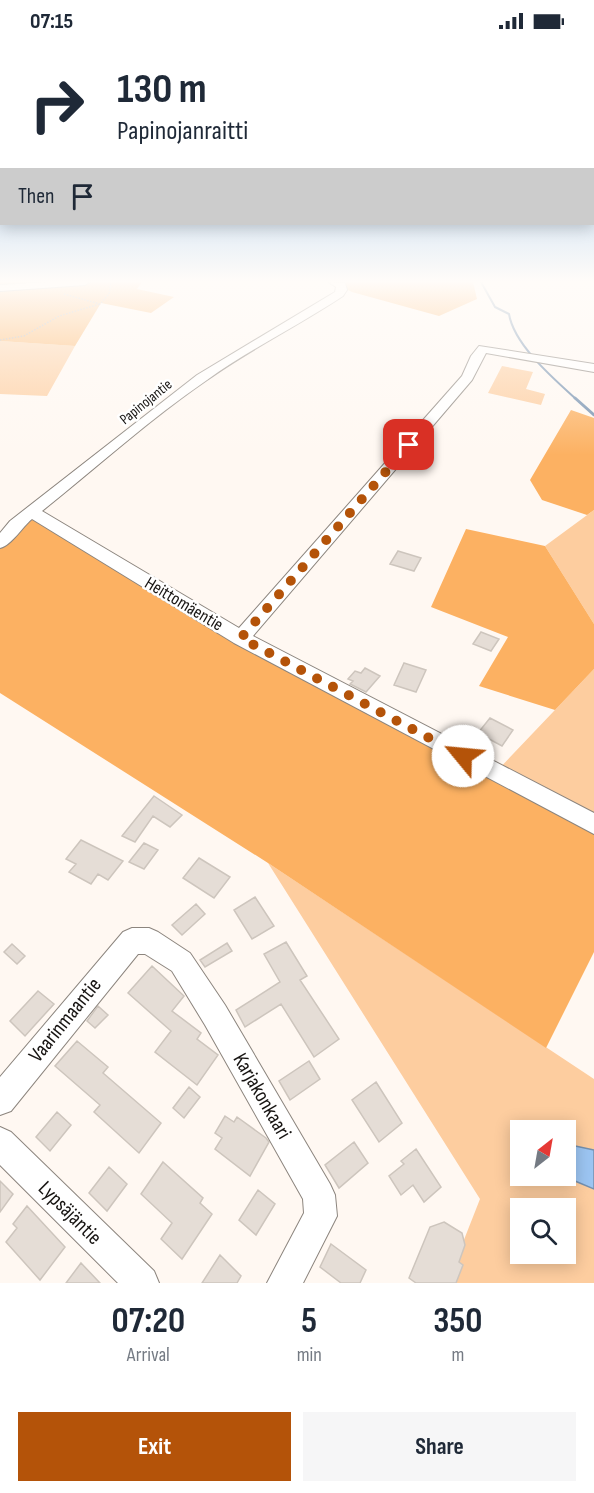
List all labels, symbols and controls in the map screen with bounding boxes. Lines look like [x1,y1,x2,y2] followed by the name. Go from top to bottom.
[30,8,73,35] text: 07:15
[117,64,207,115] text: 130 m
[18,66,96,144] icon: right
[117,115,248,147] text: Papinojanraitti
[66,180,99,213] icon: arrive
[18,183,54,210] text: Then
[116,375,176,429] street label: Papinojantie
[383,419,434,470] pin
[392,428,425,461] icon: arrive
[141,572,227,636] street label: Heittomäentie
[431,724,495,788] position arrow
[23,973,107,1067] street label: Vaarinmaantie
[227,1049,297,1143] street label: Karjakonkaari
[510,1120,576,1186] north arrow
[510,1120,576,1264] map controls
[33,1176,107,1250] street label: Lypsäjäntie
[510,1198,576,1264] button: search
[112,1300,185,1343] text: 07:20
[301,1300,317,1343] text: 5
[433,1300,482,1343] text: 350
[127,1343,170,1367] text: Arrival
[297,1343,322,1367] text: min
[451,1343,464,1367] text: m
[18,1412,291,1481] button: Exit
[303,1412,576,1481] button: Share

